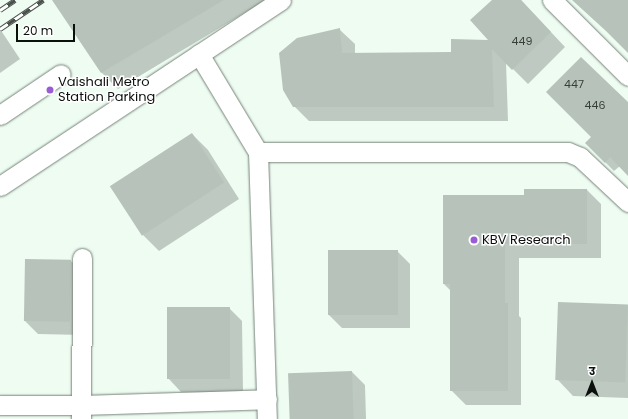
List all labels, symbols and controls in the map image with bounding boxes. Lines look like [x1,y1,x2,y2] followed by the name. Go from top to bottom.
[18,16,77,42] scale bar
[23,22,53,39] text: 20 m
[512,34,532,48] house number: 449
[58,75,155,106] place label: Vaishali Metro Station Parking
[564,77,584,91] house number: 447
[45,85,55,95] marker: Vaishali Metro Station Parking
[585,98,605,112] house number: 446
[482,232,571,248] place label: KBV Research
[469,235,479,245] marker: KBV Research
[572,363,612,403] north arrow
[589,363,595,379] text: उ

